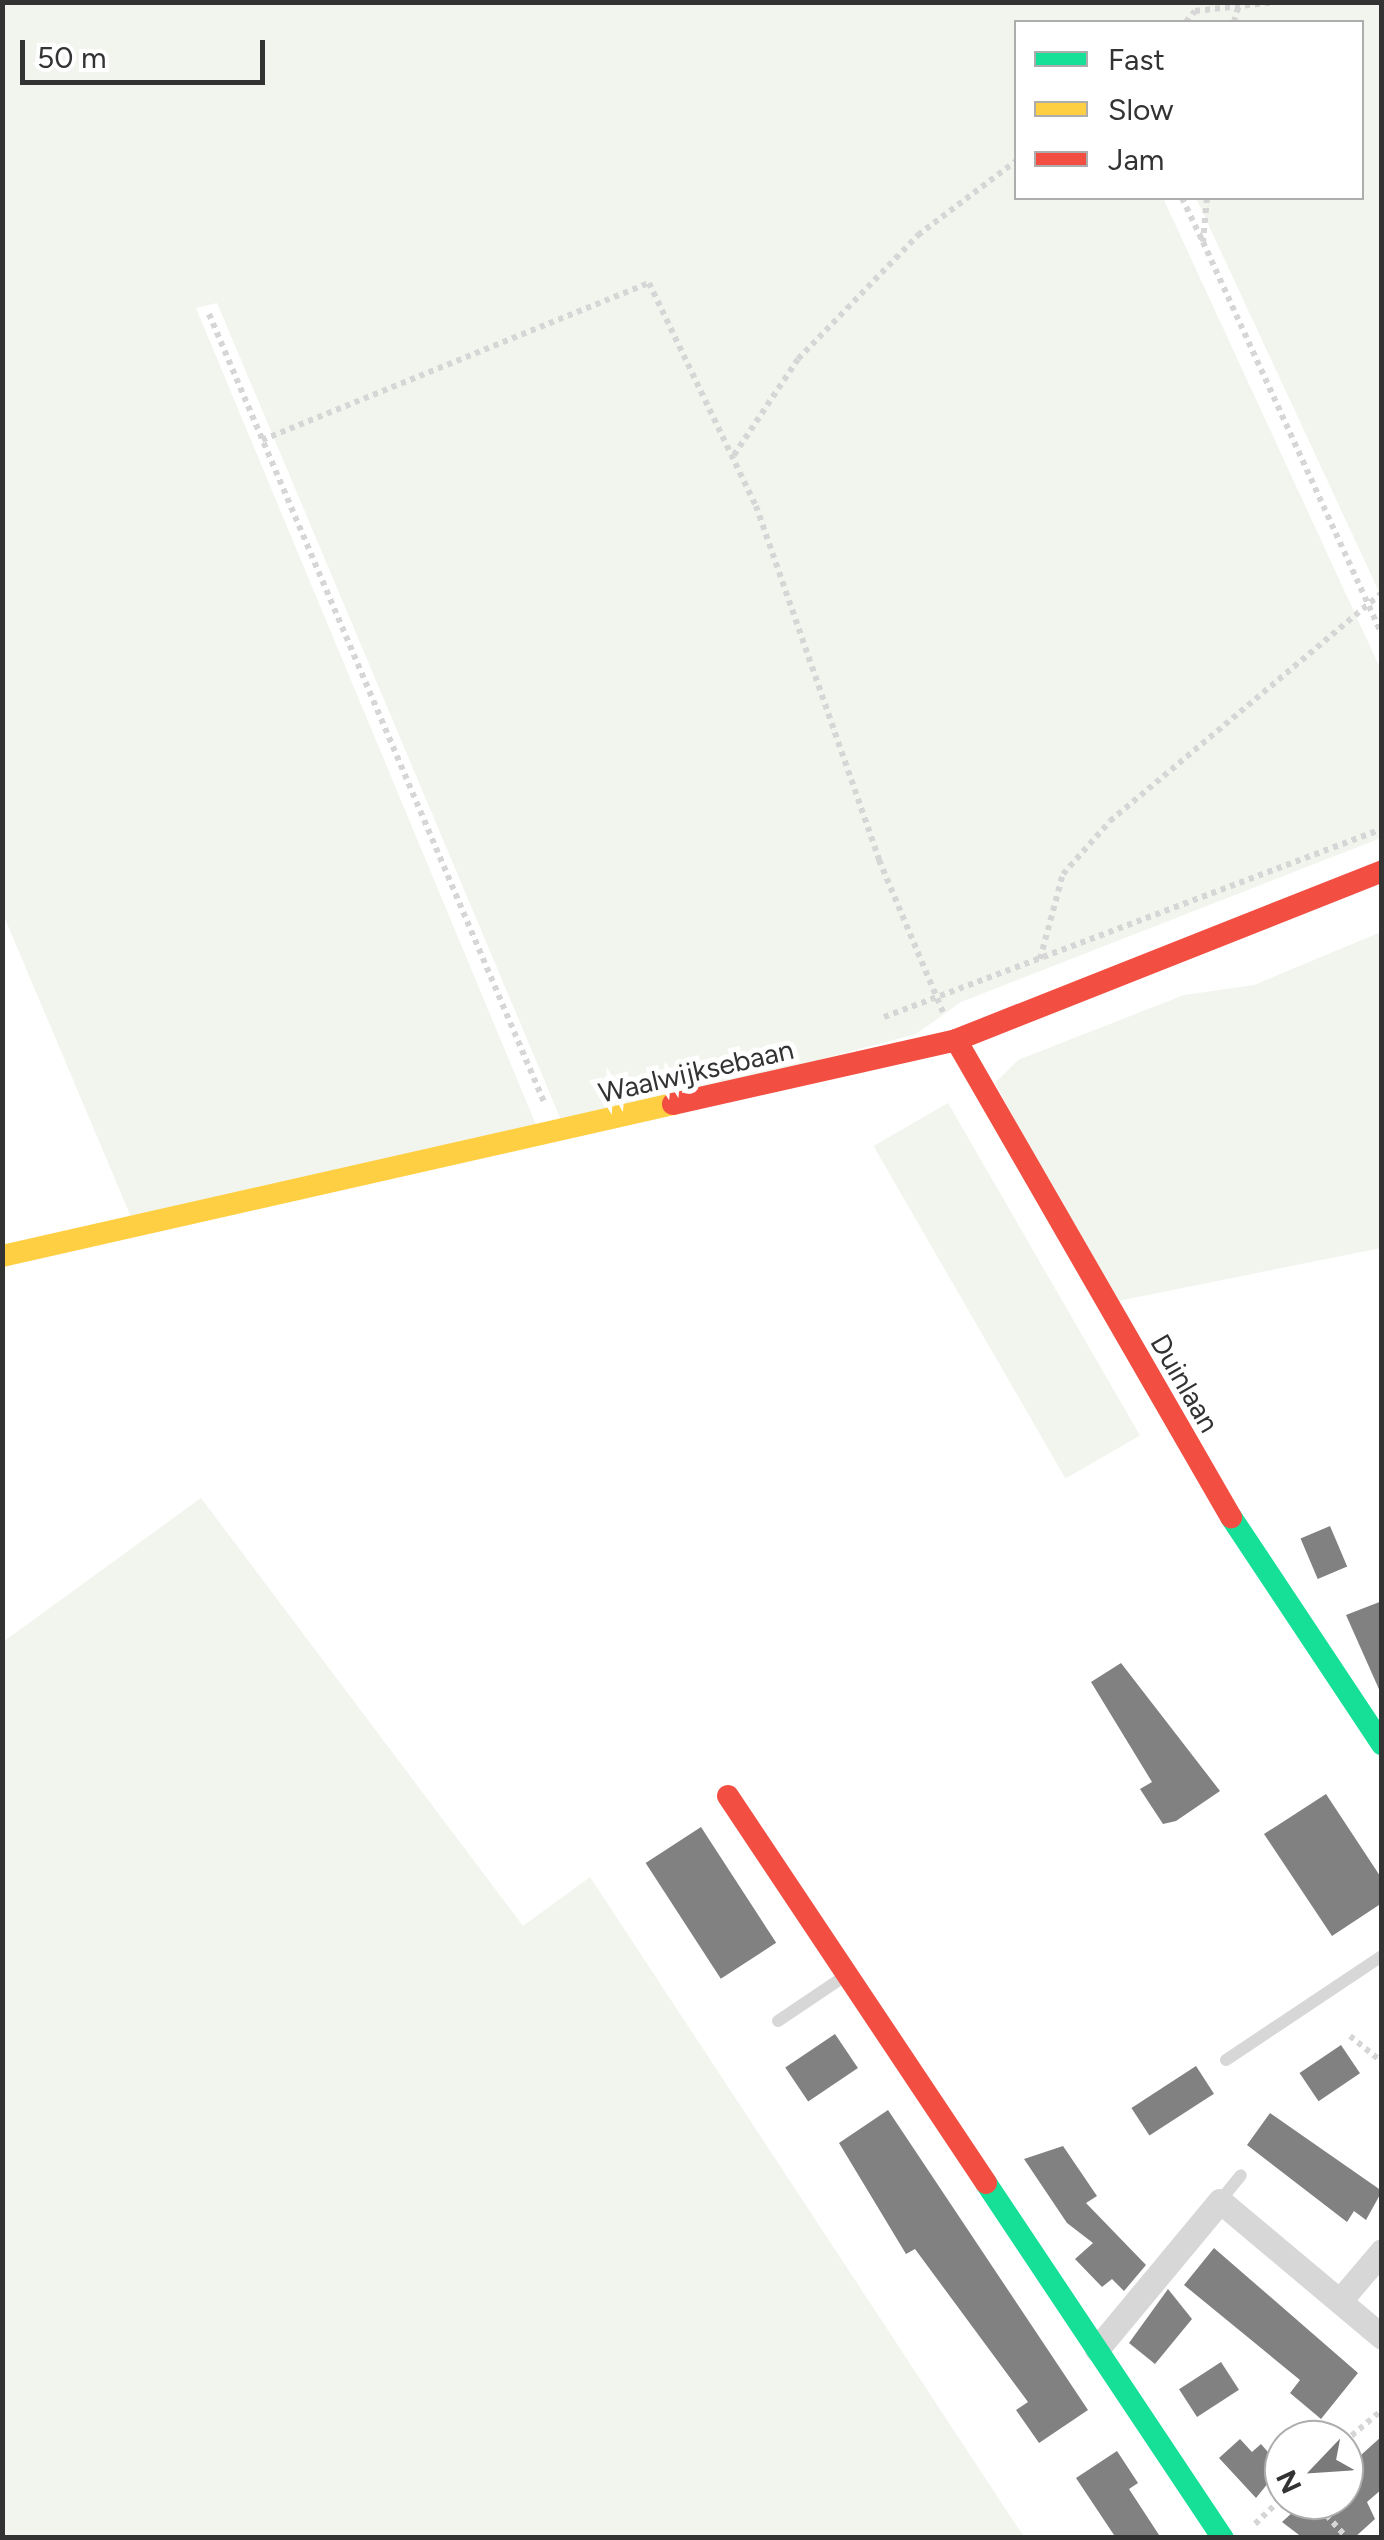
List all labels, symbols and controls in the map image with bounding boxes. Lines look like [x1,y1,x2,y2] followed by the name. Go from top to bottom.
[25,20,270,82] scale bar
[1014,20,1364,200] legend
[37,39,106,76] text: 50 m
[1108,41,1165,78] text: Fast
[1108,91,1174,128] text: Slow
[1108,141,1164,178] text: Jam
[595,1032,797,1110] street label: Waalwijksebaan
[1144,1328,1226,1438] street label: Duinlaan
[1264,2420,1364,2520] north arrow
[1269,2465,1309,2499] text: N

